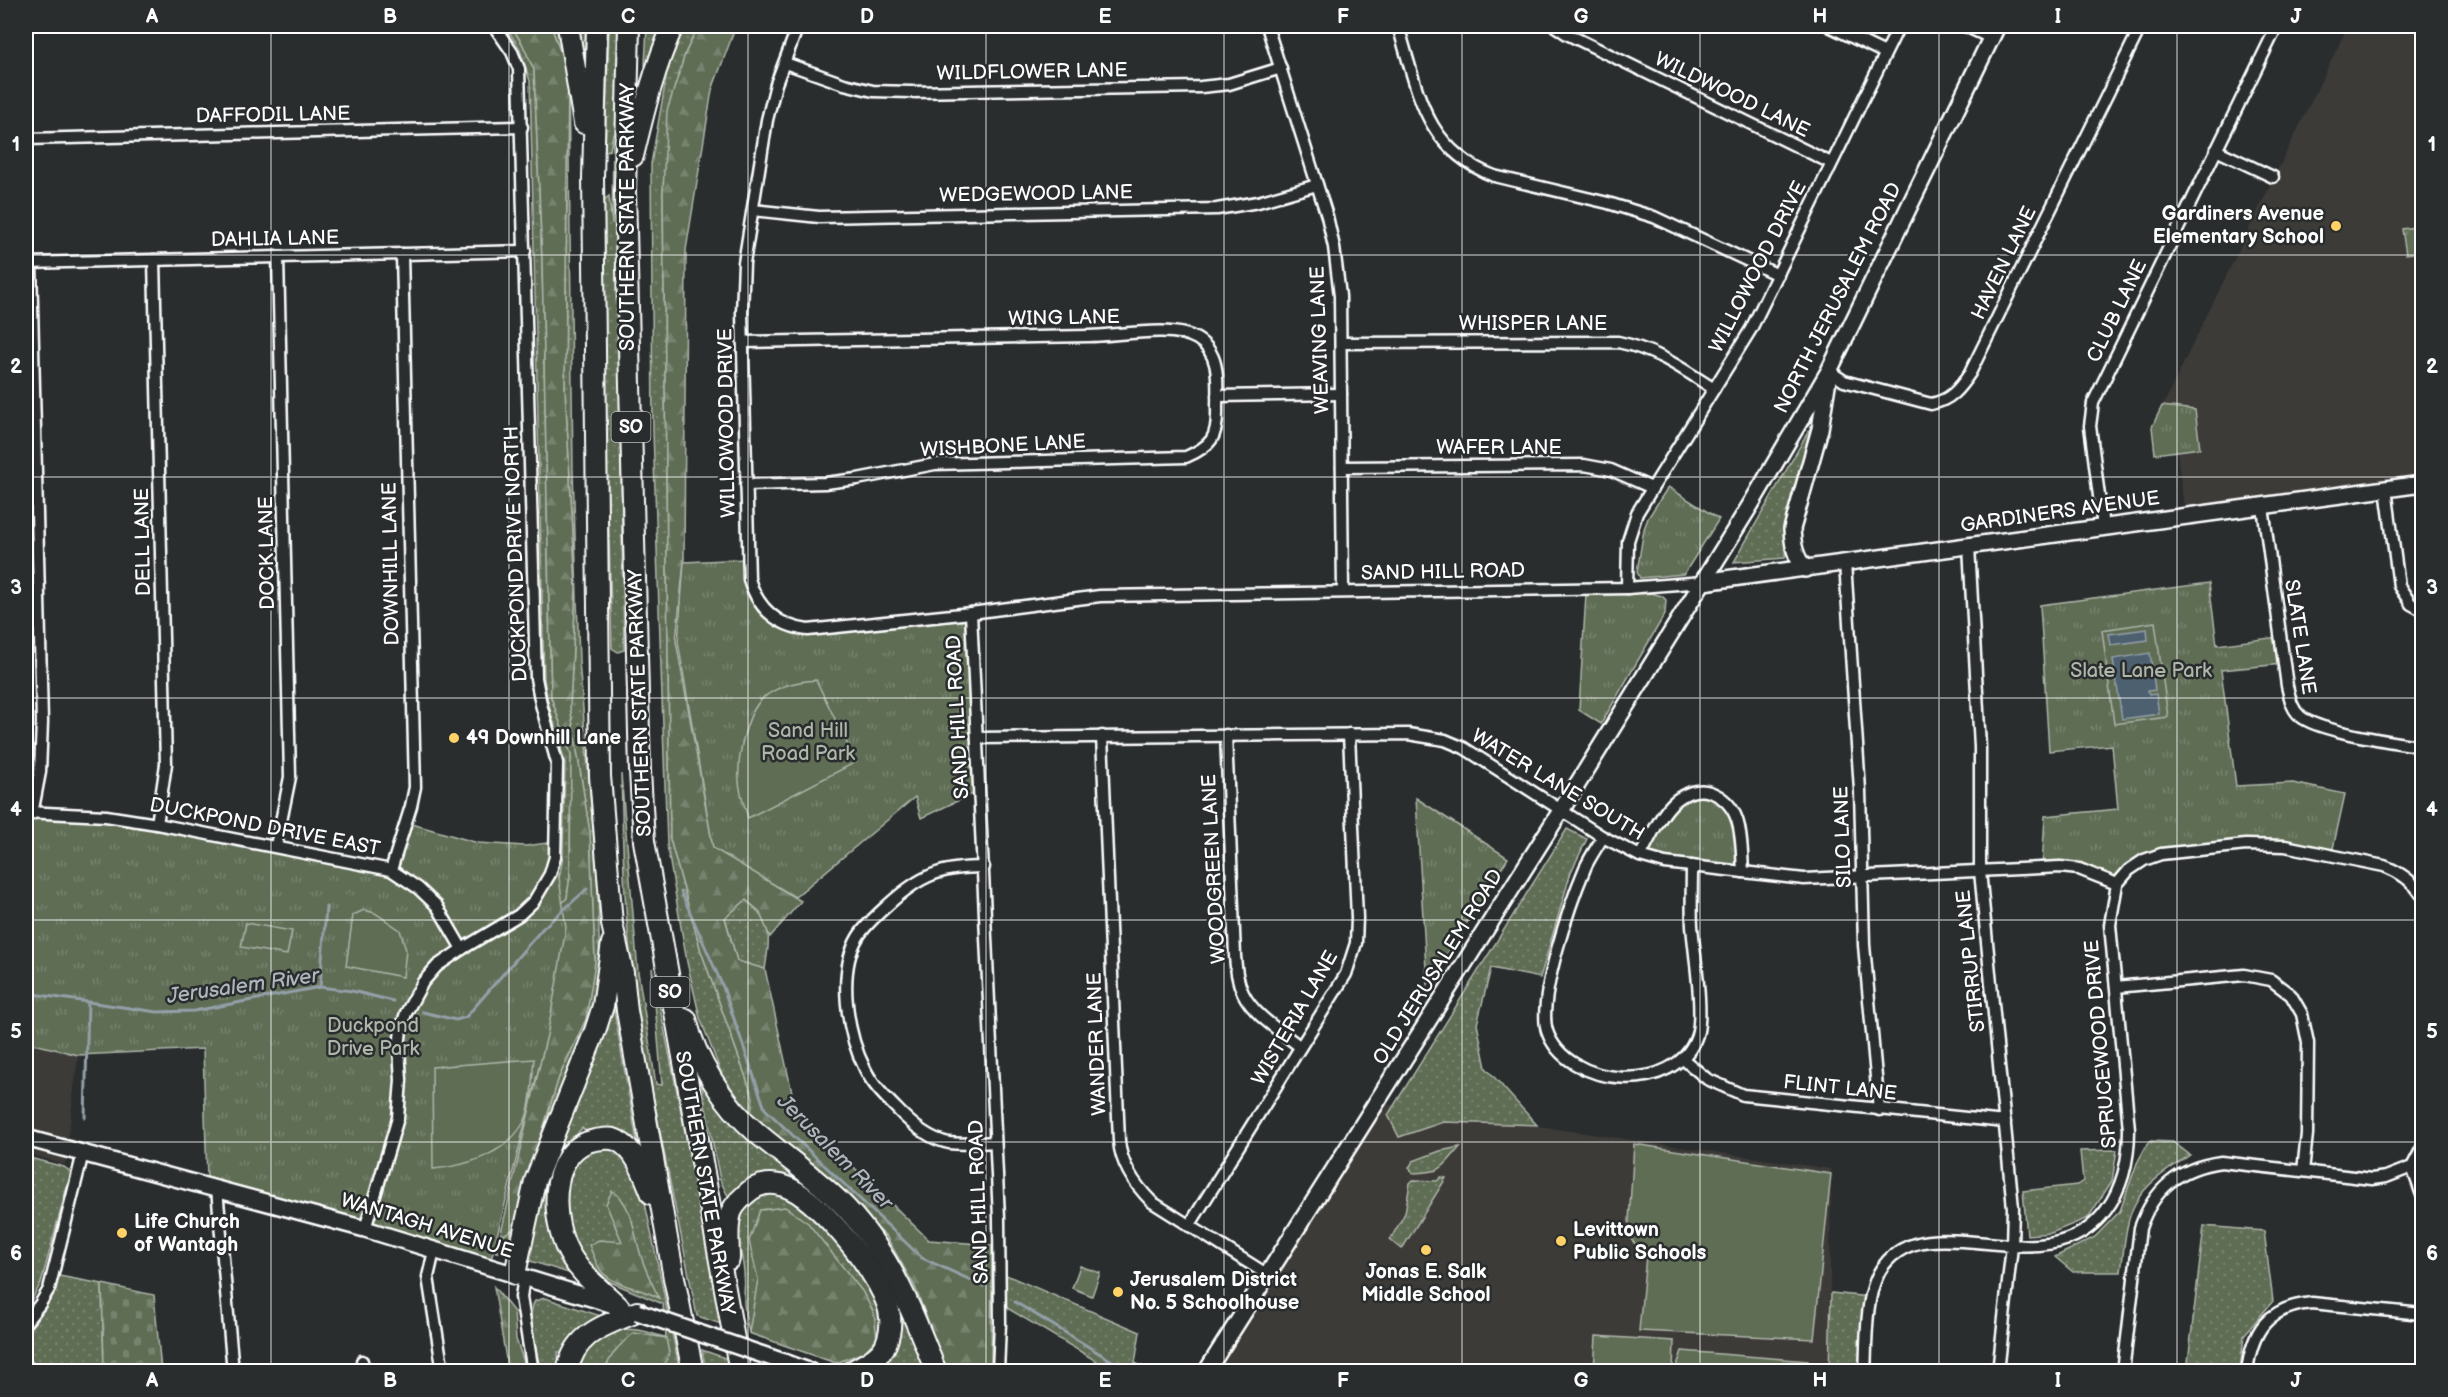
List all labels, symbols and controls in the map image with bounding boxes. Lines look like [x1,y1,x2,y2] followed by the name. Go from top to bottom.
[145,5,159,29] text: A
[383,5,397,29] text: B
[621,5,635,29] text: C
[860,5,874,29] text: D
[1099,5,1112,29] text: E
[1337,5,1349,29] text: F
[1574,5,1589,29] text: G
[1813,5,1827,29] text: H
[2055,5,2061,29] text: I
[2291,5,2303,29] text: J
[1651,47,1813,143] street label: WILDWOOD LANE
[936,58,1128,86] street label: WILDFLOWER LANE
[616,83,640,351] street label: SOUTHERN STATE PARKWAY
[195,102,351,128] street label: DAFFODIL LANE
[12,133,20,157] text: 1
[2428,133,2436,157] text: 1
[1704,177,1812,357] street label: WILLOWOOD DRIVE
[1769,179,1907,417] street label: NORTH JERUSALEM ROAD
[939,180,1133,208] street label: WEDGEWOOD LANE
[1966,202,2042,324] street label: HAVEN LANE
[2153,202,2324,249] place label: Gardiners Avenue Elementary School
[2329,219,2343,233] marker: Gardiners Avenue Elementary School
[211,226,339,252] street label: DAHLIA LANE
[2082,256,2152,366] street label: CLUB LANE
[1305,266,1335,414] street label: WEAVING LANE
[1008,305,1120,331] street label: WING LANE
[1459,312,1607,336] street label: WHISPER LANE
[713,328,741,518] street label: WILLOWOOD DRIVE
[10,355,22,379] text: 2
[2426,355,2438,379] text: 2
[612,412,650,442] road number: SO
[500,426,532,682] street label: DUCKPOND DRIVE NORTH
[920,430,1086,462] street label: WISHBONE LANE
[1436,436,1562,460] street label: WAFER LANE
[378,482,404,646] street label: DOWNHILL LANE
[1959,486,2161,538] street label: GARDINERS AVENUE
[130,488,156,596] street label: DELL LANE
[254,496,280,610] street label: DOCK LANE
[1361,559,1525,585] street label: SAND HILL ROAD
[623,568,657,837] street label: SOUTHERN STATE PARKWAY
[10,576,22,600] text: 3
[2426,576,2438,600] text: 3
[2279,578,2321,696] street label: SLATE LANE
[942,634,974,800] street label: SAND HILL ROAD
[2070,659,2212,683] park label: Slate Lane Park
[761,719,855,766] park label: Sand Hill Road Park
[1467,724,1649,846] street label: WATER LANE SOUTH
[466,726,621,750] place label: 49 Downhill Lane
[447,731,461,745] marker: 49 Downhill Lane
[1197,773,1231,965] street label: WOODGREEN LANE
[1829,786,1857,888] street label: SILO LANE
[148,793,382,861] street label: DUCKPOND DRIVE EAST
[10,798,22,822] text: 4
[2426,798,2438,822] text: 4
[1368,865,1508,1069] street label: OLD JERUSALEM ROAD
[1952,889,1990,1033] street label: STIRRUP LANE
[2080,939,2122,1149] street label: SPRUCEWOOD DRIVE
[1247,946,1343,1090] street label: WISTERIA LANE
[164,963,322,1009] water label: Jerusalem River
[1083,972,1111,1116] street label: WANDER LANE
[650,977,690,1007] road number: SO
[327,1014,419,1061] park label: Duckpond Drive Park
[10,1020,22,1044] text: 5
[2426,1020,2438,1044] text: 5
[670,1049,740,1317] street label: SOUTHERN STATE PARKWAY
[1782,1070,1898,1106] street label: FLINT LANE
[771,1088,899,1216] water label: Jerusalem River
[964,1120,994,1284] street label: SAND HILL ROAD
[338,1188,516,1264] street label: WANTAGH AVENUE
[134,1210,240,1257] place label: Life Church of Wantagh
[1573,1218,1707,1265] place label: Levittown Public Schools
[115,1226,129,1240] marker: Life Church of Wantagh
[1554,1234,1568,1248] marker: Levittown Public Schools
[10,1242,22,1266] text: 6
[2426,1242,2438,1266] text: 6
[1419,1243,1433,1257] marker: Jonas E. Salk Middle School
[1361,1260,1491,1307] place label: Jonas E. Salk Middle School
[1130,1268,1299,1315] place label: Jerusalem District No. 5 Schoolhouse
[1111,1285,1125,1299] marker: Jerusalem District No. 5 Schoolhouse
[145,1369,159,1393] text: A
[383,1369,397,1393] text: B
[621,1369,635,1393] text: C
[860,1369,874,1393] text: D
[1099,1369,1112,1393] text: E
[1337,1369,1349,1393] text: F
[1574,1369,1589,1393] text: G
[1813,1369,1827,1393] text: H
[2055,1369,2061,1393] text: I
[2291,1369,2303,1393] text: J

